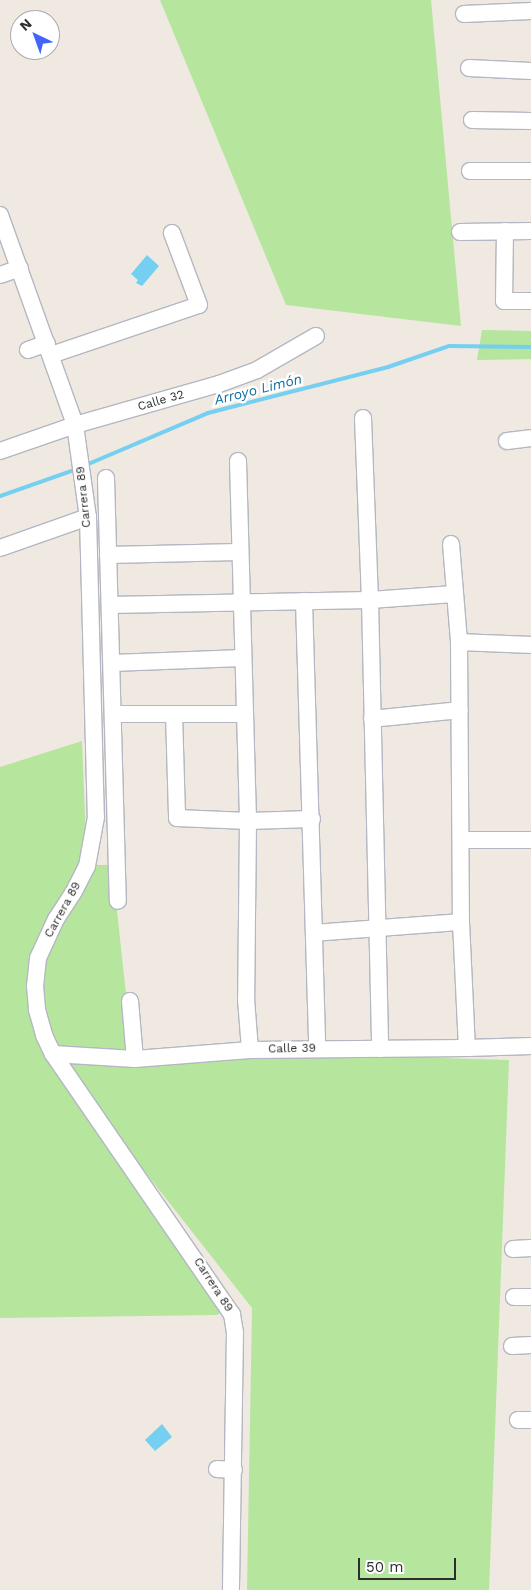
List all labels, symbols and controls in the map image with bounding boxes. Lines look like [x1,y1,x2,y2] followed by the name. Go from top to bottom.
[10,10,60,60] north arrow
[16,15,35,34] text: N
[213,370,303,408] water label: Arroyo Limón
[136,388,186,414] street label: Calle 32
[74,465,94,529] street label: Carrera 89
[42,879,84,941] street label: Carrera 89
[268,1041,316,1057] street label: Calle 39
[190,1255,236,1315] street label: Carrera 89
[361,1548,458,1580] scale bar
[366,1558,403,1576] text: 50 m

